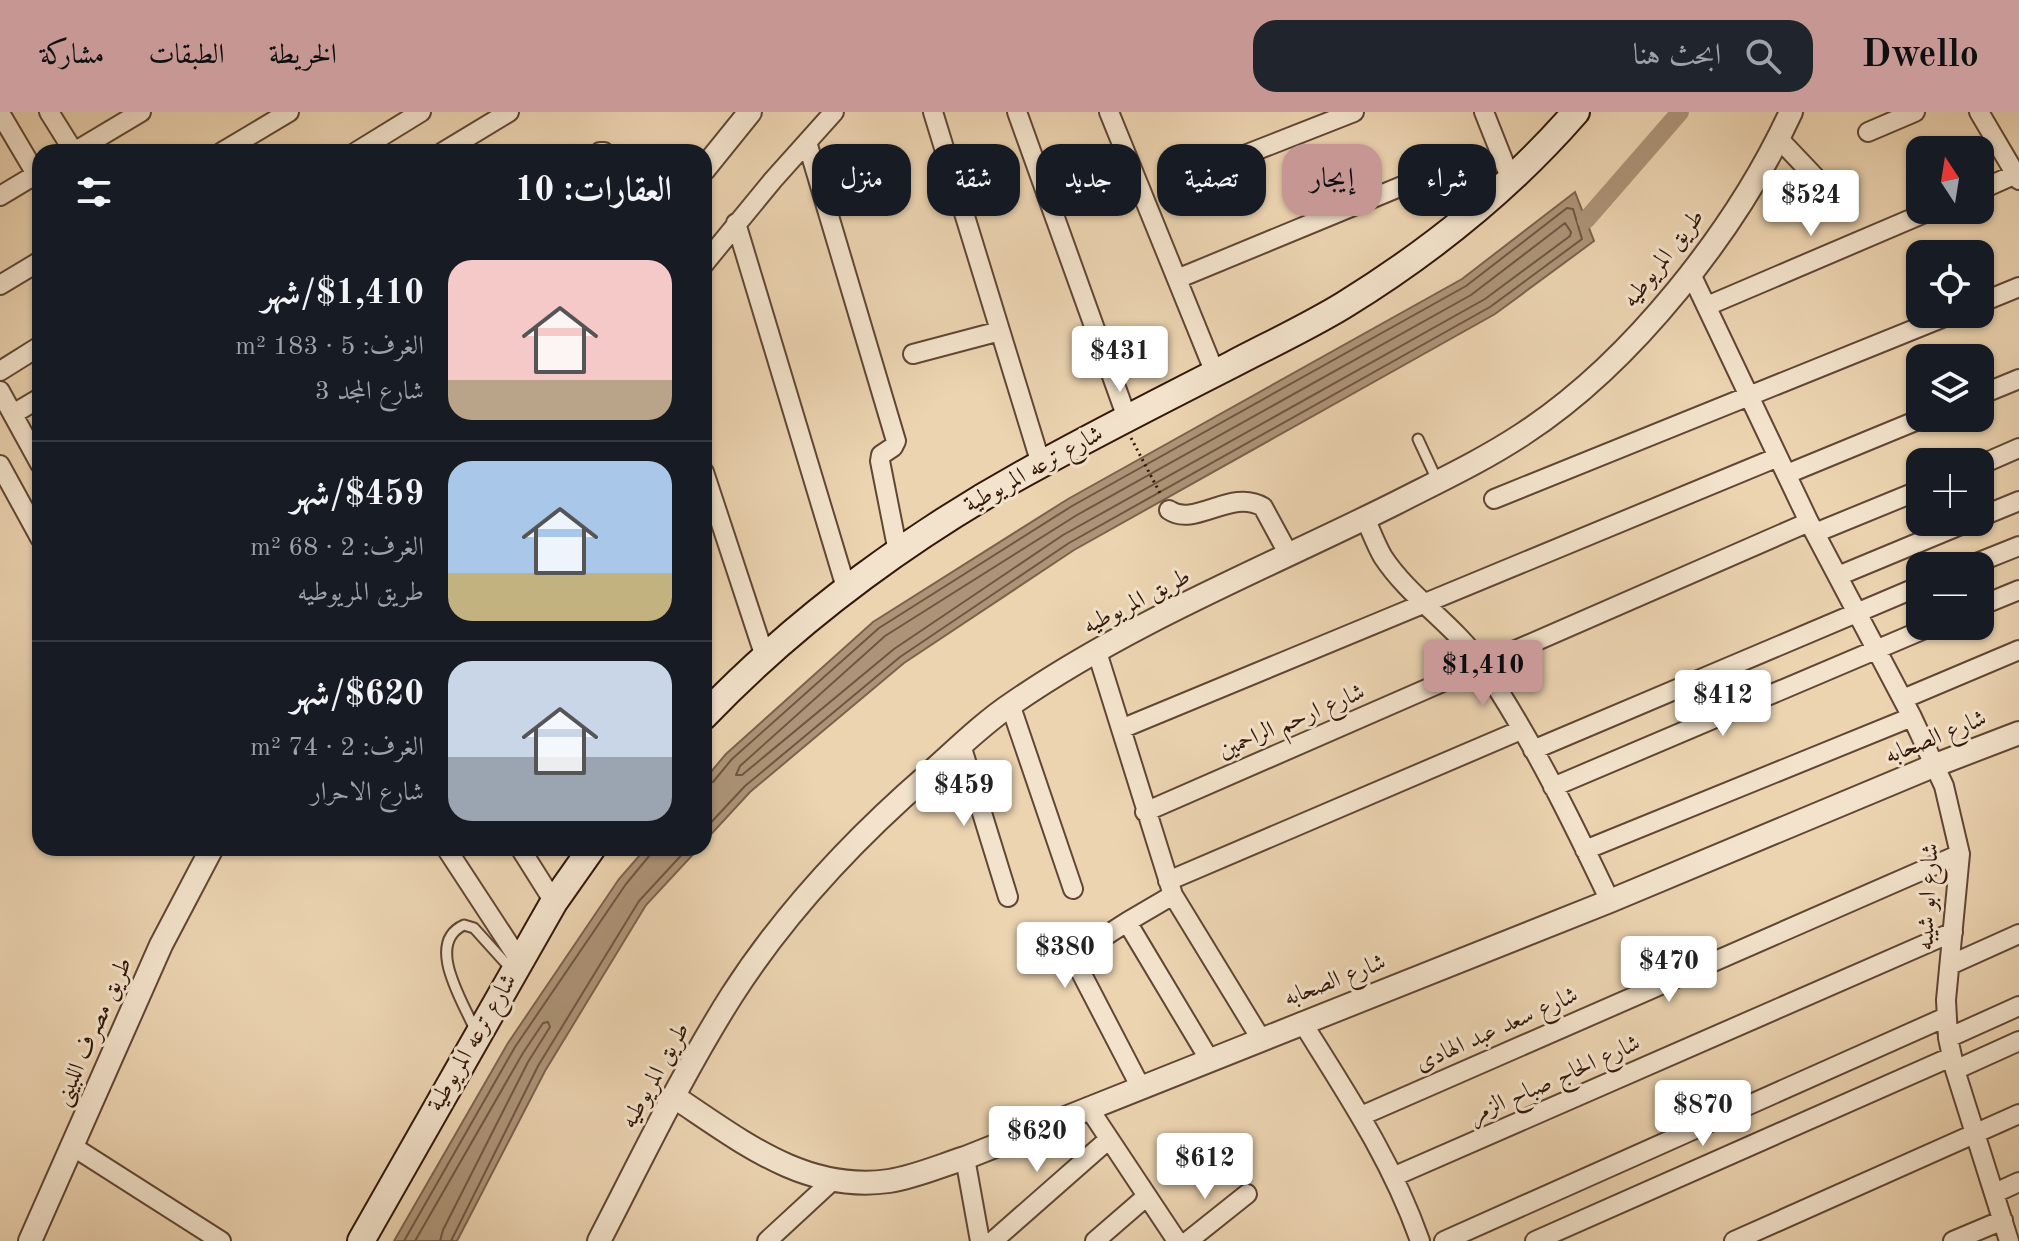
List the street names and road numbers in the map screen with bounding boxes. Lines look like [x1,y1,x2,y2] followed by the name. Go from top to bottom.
[1619,206,1710,313] street label: طريق المريوطيه
[961,422,1110,523] street label: شارع ترعه المريوطية
[1079,565,1195,640] street label: طريق المريوطيه
[1215,679,1372,771] street label: شارع ارحم الراحمين
[1882,707,1992,775] street label: شارع الصحابه
[1914,843,1950,952] street label: شارع ابو شيبه
[1281,951,1391,1017] street label: شارع الصحابه
[51,954,140,1111] street label: طريق مصرف اللبينى
[424,970,527,1119] street label: شارع ترعه المريوطية
[1412,983,1584,1082] street label: شارع سعد عبد الهادى
[617,1019,696,1133] street label: طريق المريوطيه
[1465,1031,1647,1135] street label: شارع الحاج صباح الزمر

